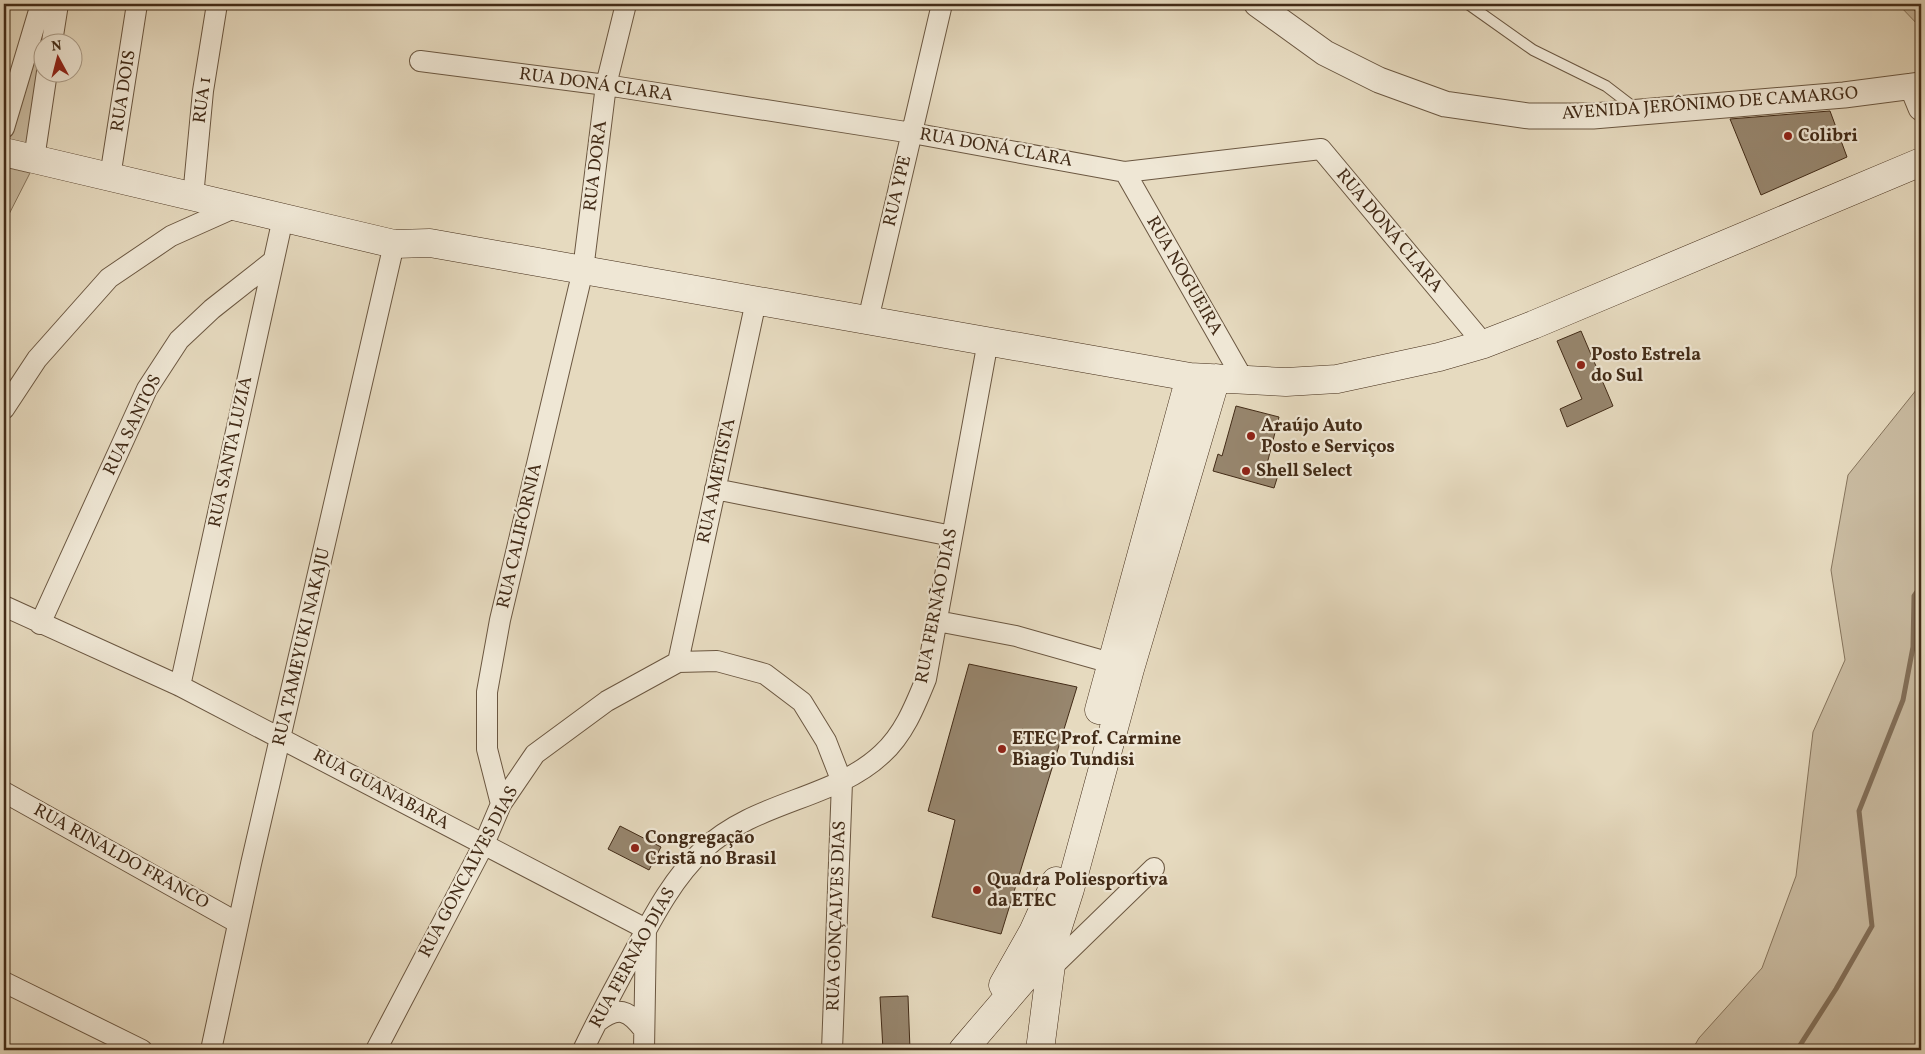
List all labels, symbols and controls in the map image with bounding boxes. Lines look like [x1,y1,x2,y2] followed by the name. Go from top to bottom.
[32,32,82,82] north arrow
[50,37,63,57] text: N
[105,48,143,134] street label: RUA DOIS
[517,62,675,108] street label: RUA DONÁ CLARA
[188,75,218,125] street label: RUA 1
[1561,81,1859,127] street label: AVENIDA JERÔNIMO DE CAMARGO
[578,119,614,213] street label: RUA DORA
[917,122,1075,174] street label: RUA DONÁ CLARA
[1798,124,1858,149] place label: Colibri
[1782,130,1794,142] marker: Colibri
[878,153,918,229] street label: RUA YPE
[1330,164,1449,299] street label: RUA DONÁ CLARA
[1140,212,1228,341] street label: RUA NOGUEIRA
[1591,343,1701,389] place label: Posto Estrela do Sul
[1575,359,1587,371] marker: Posto Estrela do Sul
[98,370,168,480] street label: RUA SANTOS
[203,374,259,530] street label: RUA SANTA LUZIA
[1261,414,1395,460] place label: Araújo Auto Posto e Serviços
[692,416,743,546] street label: RUA AMETISTA
[1245,430,1257,442] marker: Araújo Auto Posto e Serviços
[1256,459,1352,484] place label: Shell Select
[491,461,549,611] street label: RUA CALIFÓRNIA
[1240,465,1252,477] marker: Shell Select
[910,526,964,686] street label: RUA FERNÃO DIAS
[267,545,337,749] street label: RUA TAMEYUKI NAKAJU
[1012,727,1181,773] place label: ETEC Prof. Carmine Biagio Tundisi
[308,743,454,837] street label: RUA GUANABARA
[996,743,1008,755] marker: ETEC Prof. Carmine Biagio Tundisi
[413,782,525,962] street label: RUA GONCALVES DIAS
[29,798,213,916] street label: RUA RINALDO FRANCO
[821,820,853,1012] street label: RUA GONÇALVES DIAS
[645,826,776,872] place label: Congregação Cristã no Brasil
[629,842,641,854] marker: Congregação Cristã no Brasil
[987,868,1168,914] place label: Quadra Poliesportiva da ETEC
[584,883,682,1033] street label: RUA FERNÃO DIAS
[971,884,983,896] marker: Quadra Poliesportiva da ETEC

